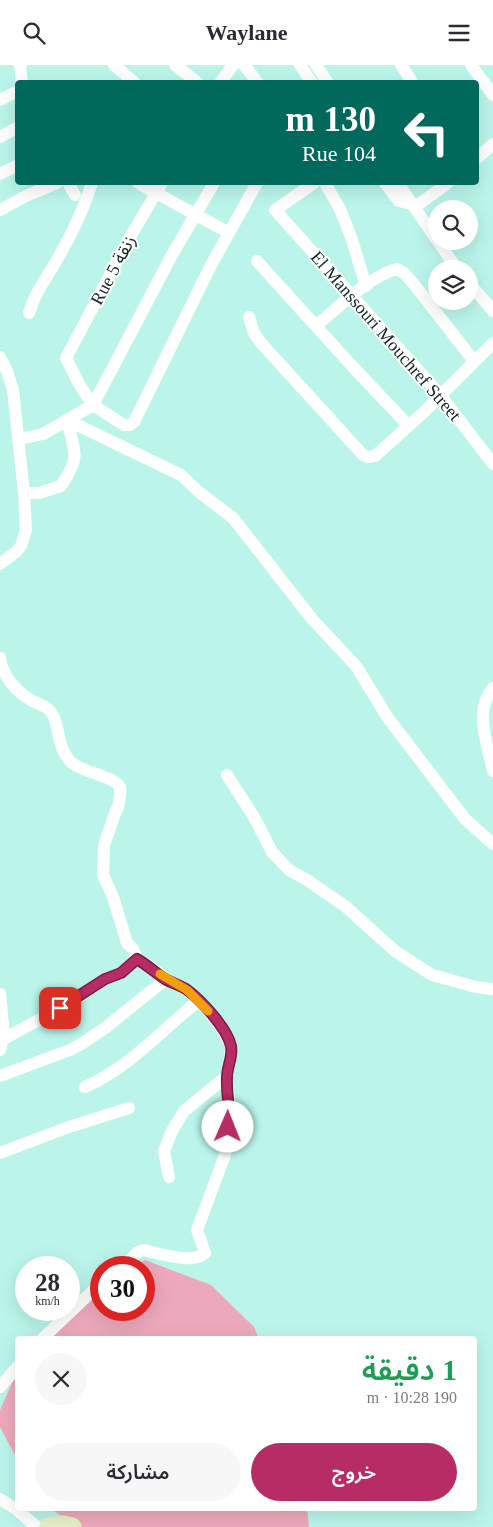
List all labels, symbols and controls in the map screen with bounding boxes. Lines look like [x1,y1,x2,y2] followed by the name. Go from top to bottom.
[20,19,48,47] icon: search
[445,19,473,47] icon: menu
[206,20,287,45] text: Waylane
[286,100,376,139] text: 130 m
[394,100,459,165] icon: left
[302,141,376,166] text: Rue 104
[428,200,478,310] map controls
[428,200,478,250] button: search
[86,232,140,309] street label: Rue 5 زنقة
[307,247,465,425] street label: El Manssouri Mouchref Street
[428,260,478,310] button: layers
[39,987,81,1029] pin
[46,994,74,1022] icon: arrive
[201,1100,253,1152] position arrow
[90,1256,155,1321] speed limit sign: 30
[35,1269,60,1296] text: 28
[35,1294,60,1308] text: km/h
[35,1353,87,1405] button: close
[362,1353,457,1386] text: 1 دقيقة
[367,1389,457,1406] text: 190 m · 10:28
[35,1443,241,1501] button: مشاركة
[251,1443,457,1501] button: خروج

